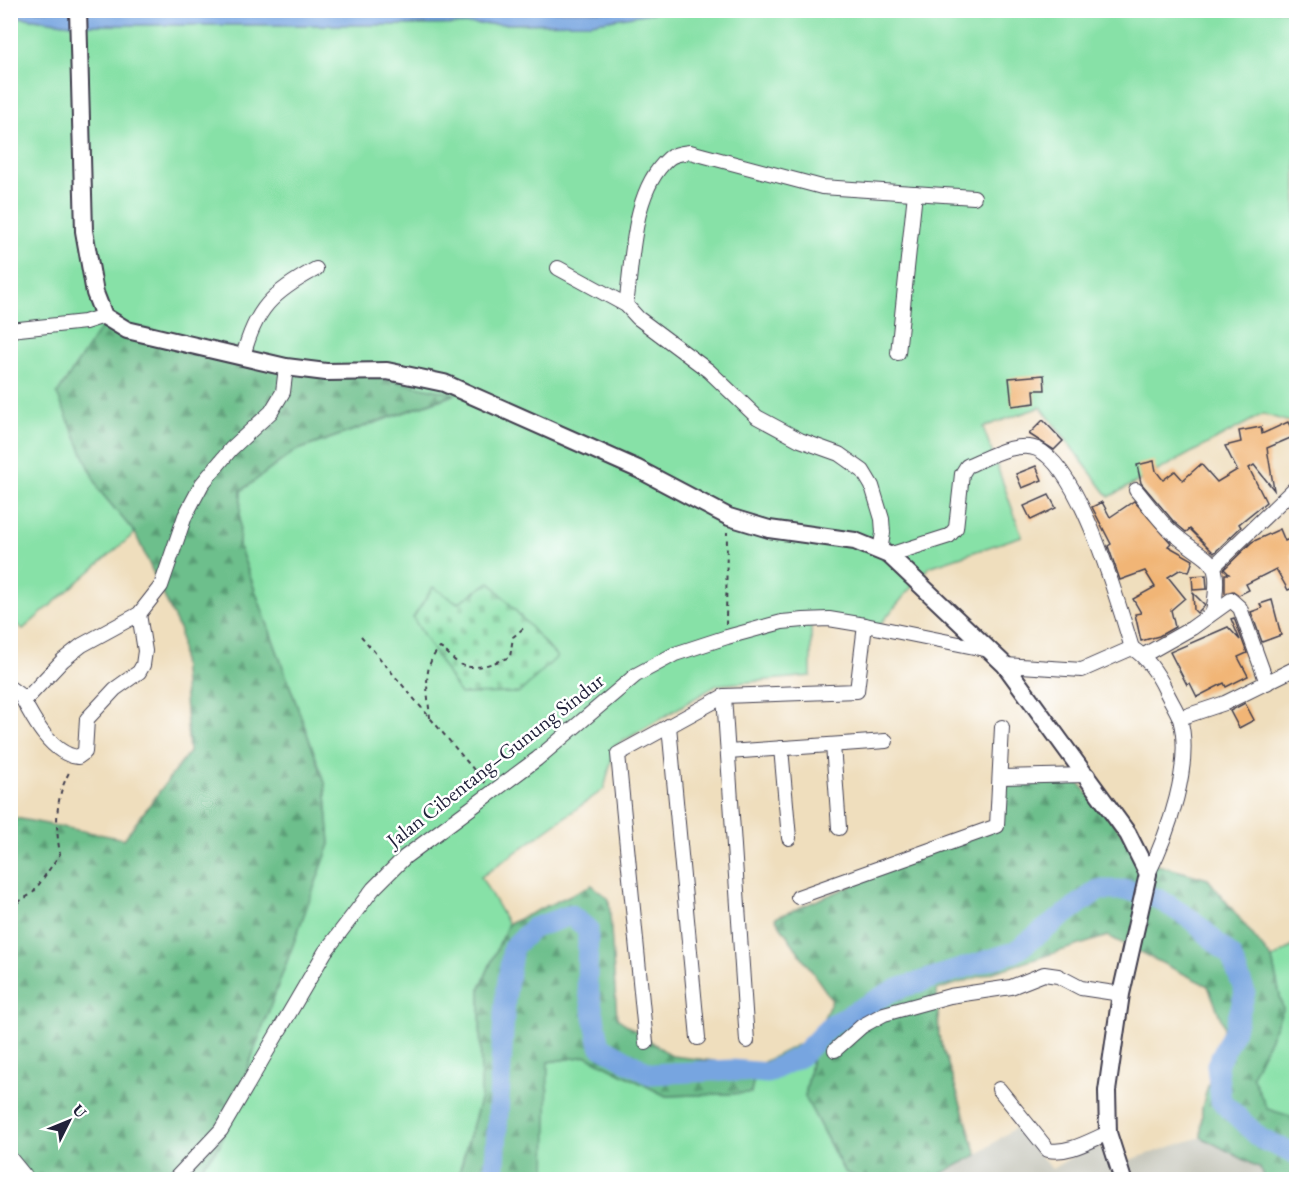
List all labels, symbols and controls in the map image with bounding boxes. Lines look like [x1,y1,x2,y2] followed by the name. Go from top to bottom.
[379,667,609,855] street label: Jalan Cibentang–Gunung Sindur
[39,1091,99,1151] north arrow
[68,1100,91,1123] text: U

